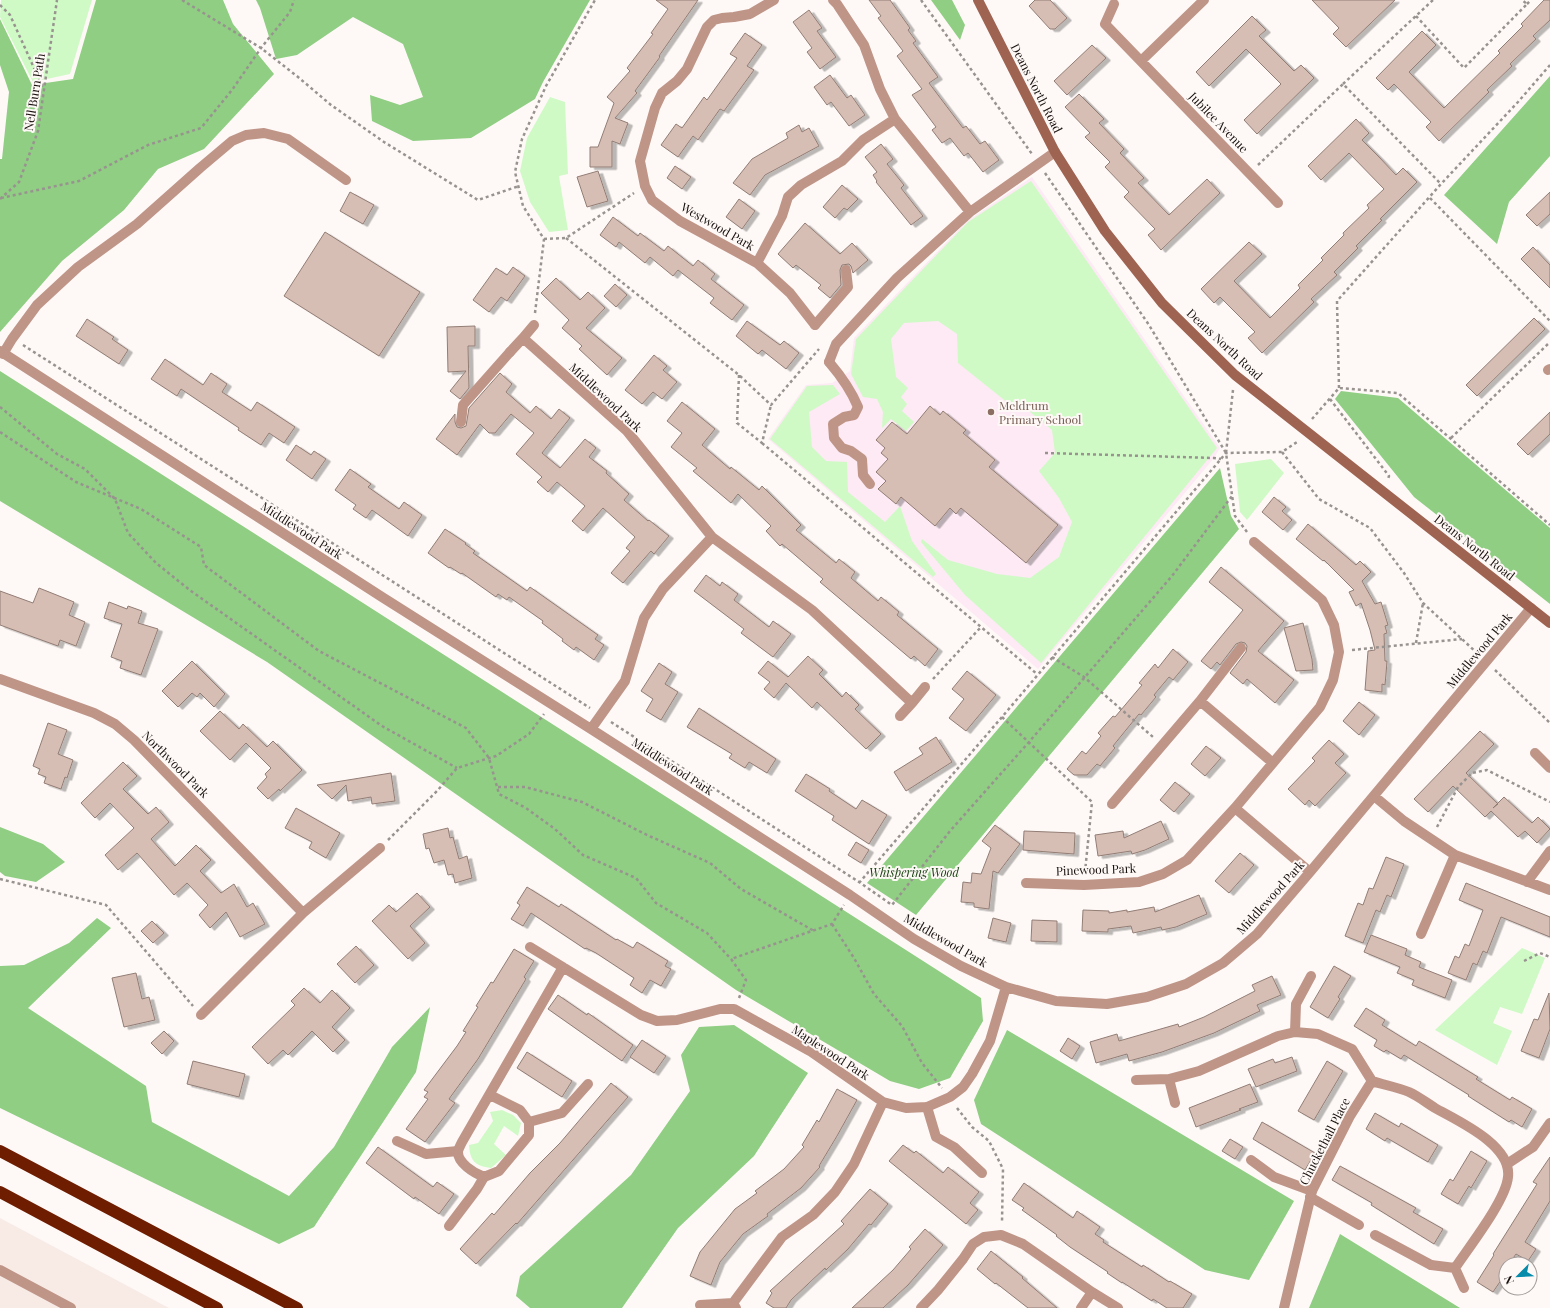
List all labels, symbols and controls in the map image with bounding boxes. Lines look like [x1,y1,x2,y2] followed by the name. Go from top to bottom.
[1008,41,1066,135] street label: Deans North Road
[20,52,48,132] street label: Nell Burn Path
[1185,87,1252,156] street label: Jubilee Avenue
[677,198,758,254] street label: Westwood Park
[1184,305,1266,383] street label: Deans North Road
[566,359,646,435] street label: Middlewood Park
[999,397,1082,427] place label: Meldrum Primary School
[986,407,996,417] marker: Meldrum Primary School
[258,498,346,563] street label: Middlewood Park
[1431,511,1519,583] street label: Deans North Road
[1443,609,1516,691] street label: Middlewood Park
[139,727,213,801] street label: Northwood Park
[629,734,717,799] street label: Middlewood Park
[1233,856,1308,937] street label: Middlewood Park
[1055,860,1137,878] street label: Pinewood Park
[869,864,959,880] park label: Whispering Wood
[901,910,991,971] street label: Middlewood Park
[789,1021,873,1083] street label: Maplewood Park
[1295,1095,1353,1187] street label: Chuckethall Place
[1498,1256,1538,1296] north arrow
[1500,1274,1517,1287] text: N

